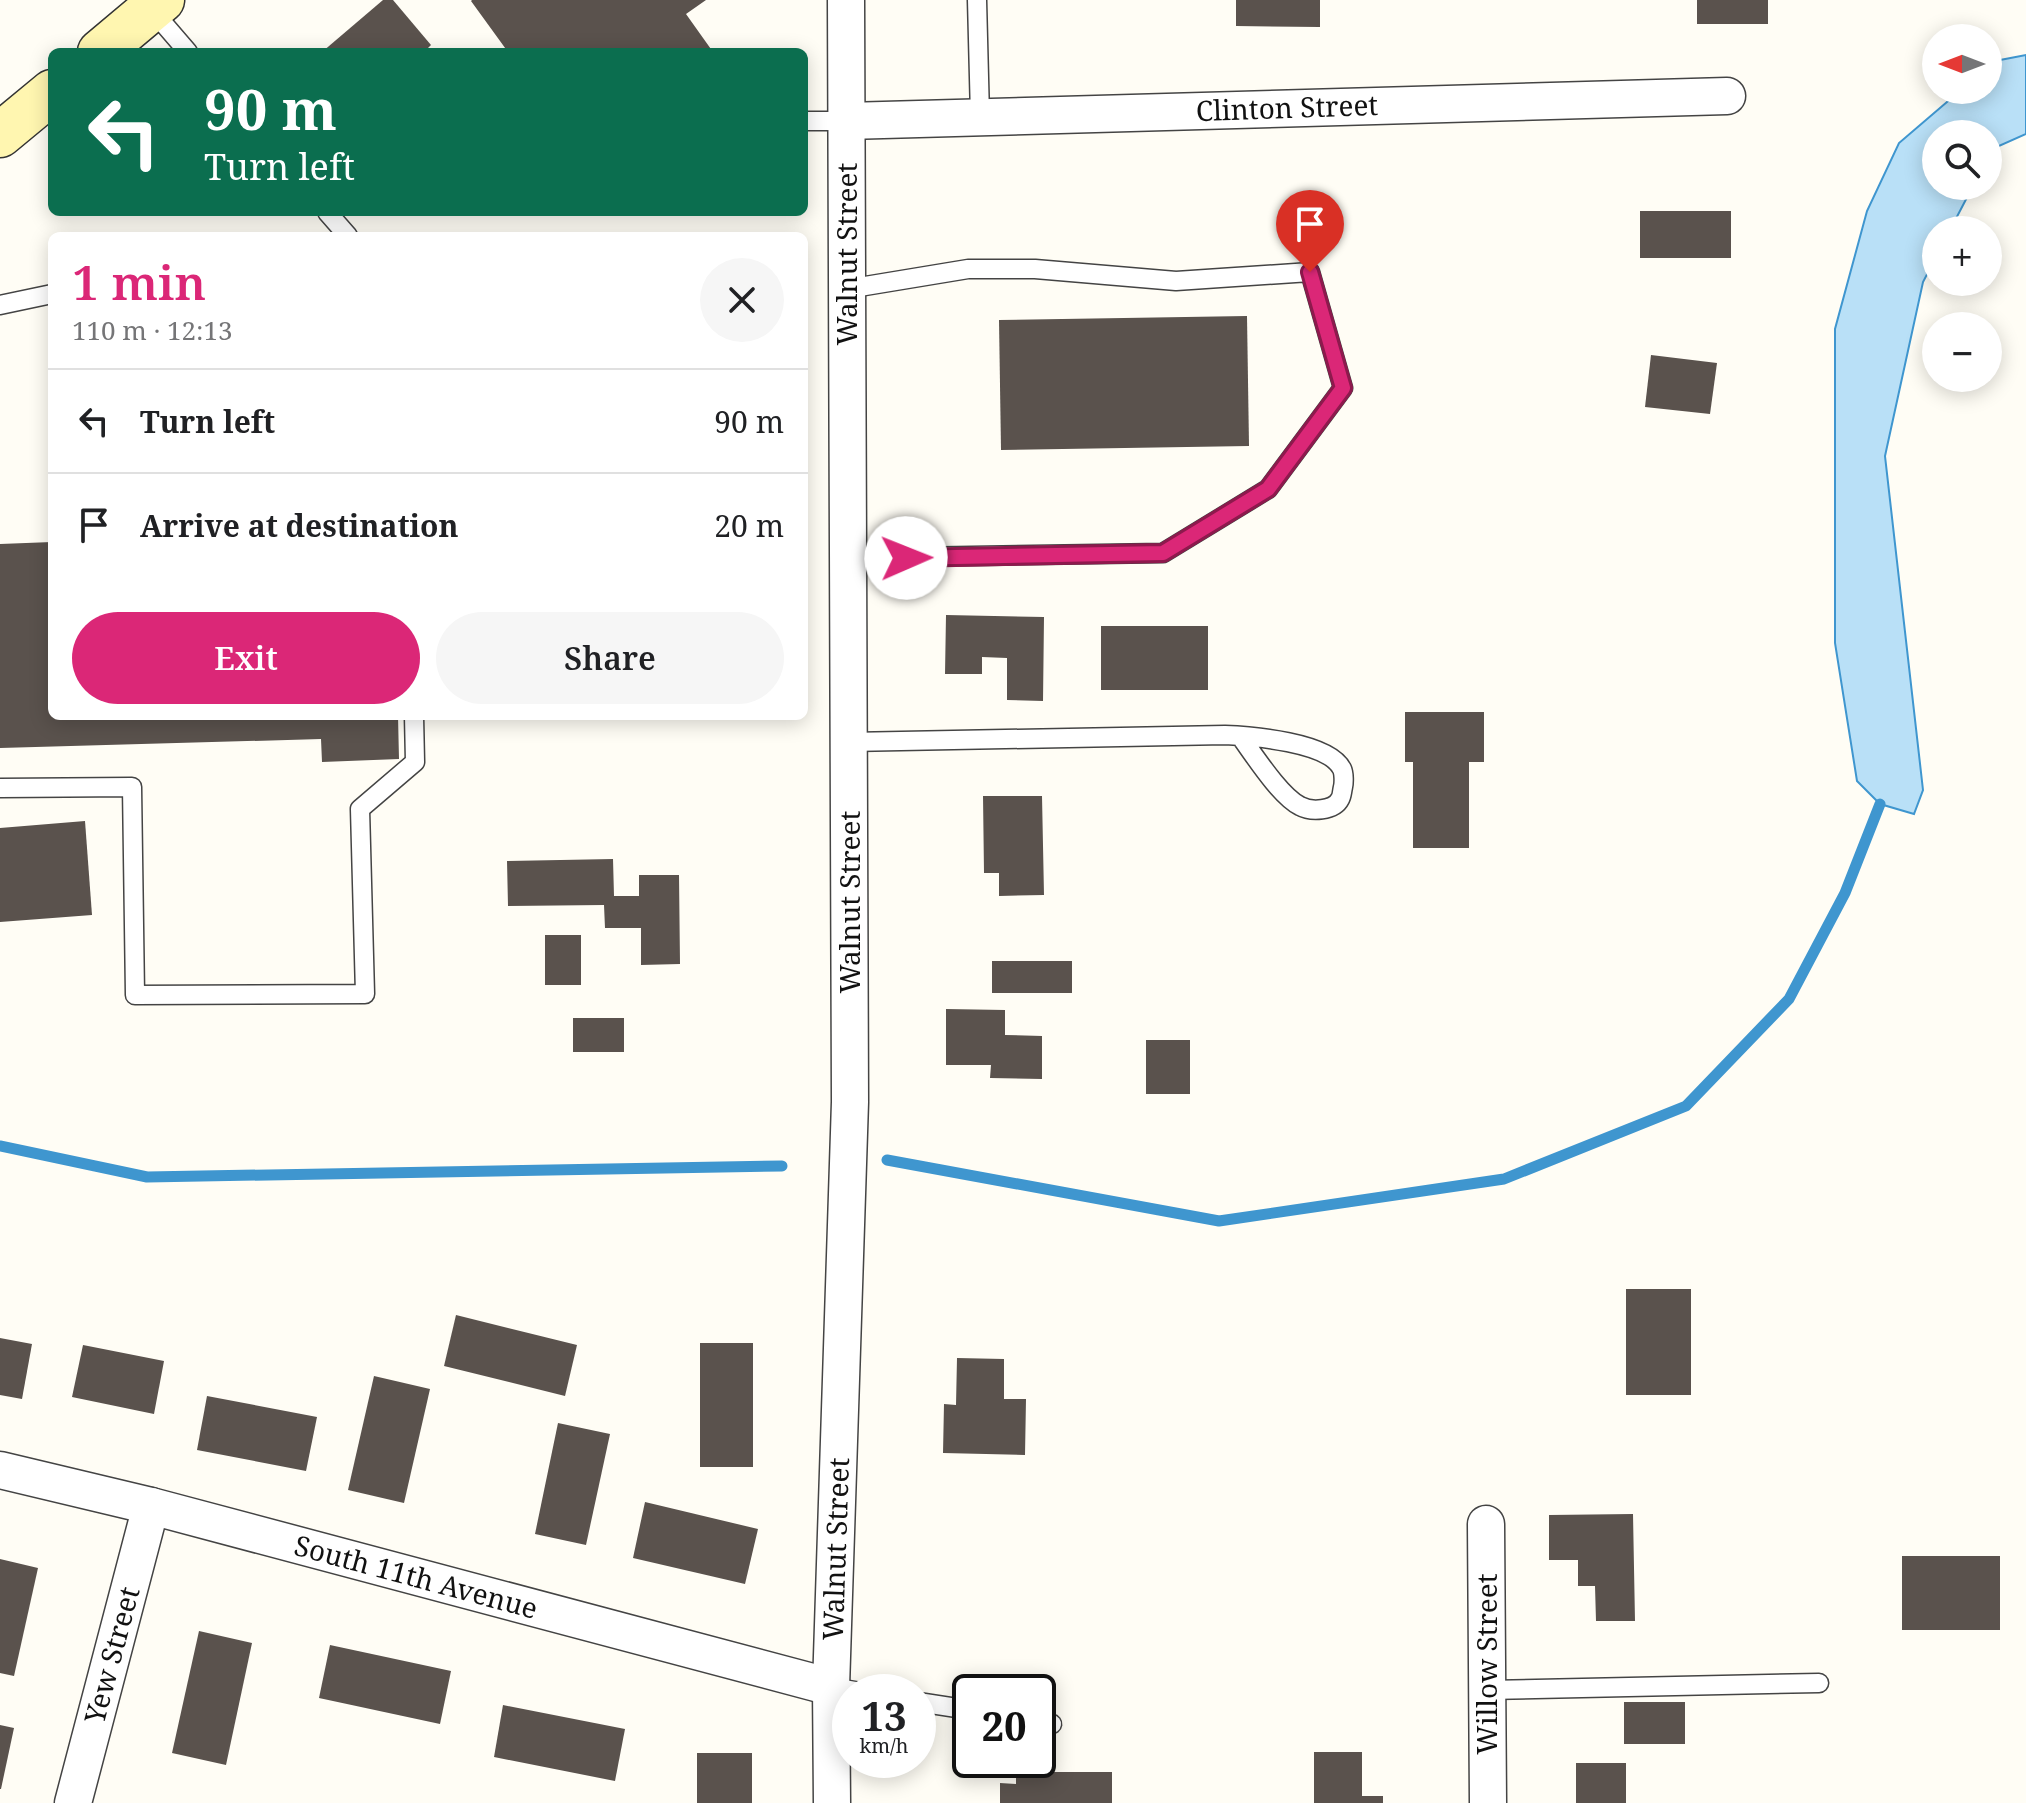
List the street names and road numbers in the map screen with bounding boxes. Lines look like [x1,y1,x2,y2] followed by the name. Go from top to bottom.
[1195,85,1379,129] street label: Clinton Street
[827,162,865,345] street label: Walnut Street
[830,810,868,993] street label: Walnut Street
[813,1457,857,1641] street label: Walnut Street
[290,1525,542,1627] street label: South 11th Avenue
[1467,1573,1505,1755] street label: Willow Street
[74,1582,148,1728] street label: Yew Street

